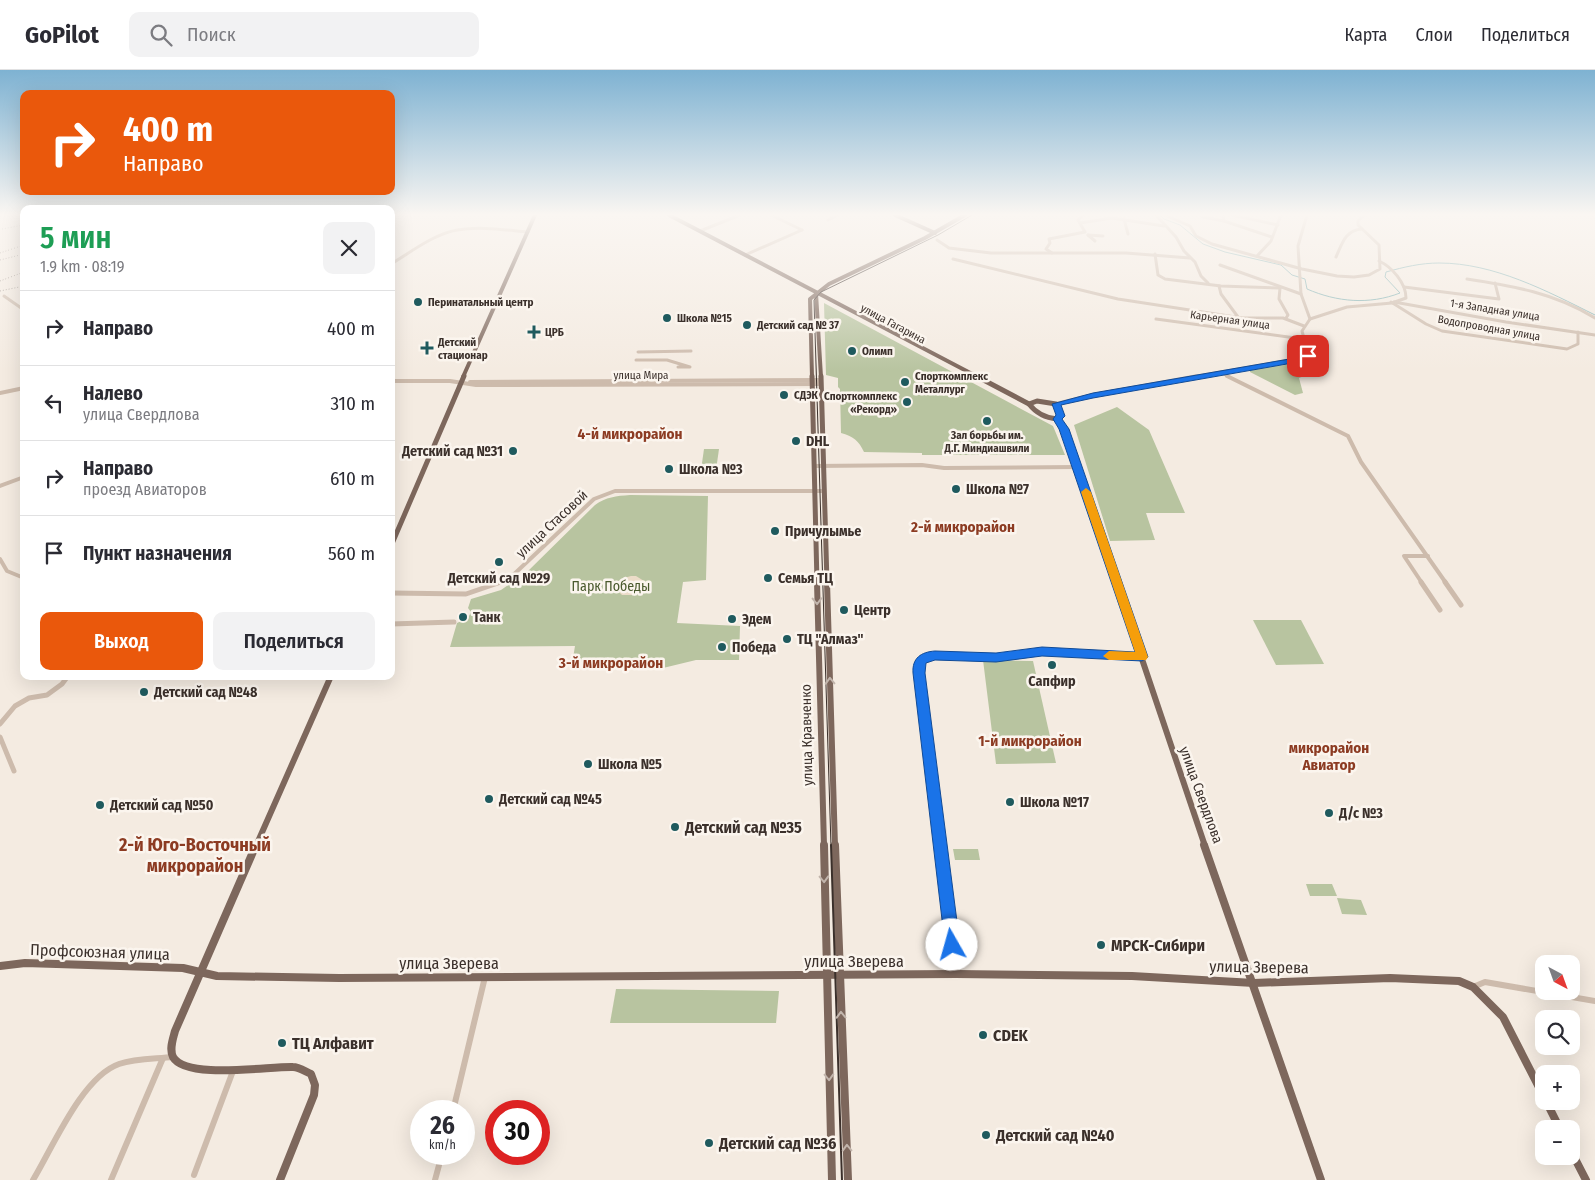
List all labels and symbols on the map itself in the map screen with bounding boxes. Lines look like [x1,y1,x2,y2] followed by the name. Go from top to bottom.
[412,296,424,308] marker: Перинатальный центр
[428,296,534,309] place label: Перинатальный центр
[1449,297,1541,323] street label: 1-я Западная улица
[858,301,928,347] street label: улица Гагарина
[1189,308,1271,332] street label: Карьерная улица
[661,312,673,324] marker: Школа №15
[677,312,732,325] place label: Школа №15
[1437,313,1541,343] street label: Водопроводная улица
[741,319,753,331] marker: Детский сад № 37
[756,319,839,332] place label: Детский сад № 37
[527,325,541,339] marker: ЦРБ
[545,326,564,339] place label: ЦРБ
[1287,335,1329,377] pin
[437,336,488,362] place label: Детский стационар
[420,341,434,355] marker: Детский стационар
[846,345,858,357] marker: Олимп
[862,345,893,358] place label: Олимп
[613,369,669,382] street label: улица Мира
[915,370,988,396] place label: Спорткомплекс Металлург
[899,376,911,388] marker: Спорткомплекс Металлург
[778,389,790,401] marker: СДЭК
[794,389,819,402] place label: СДЭК
[824,390,898,416] place label: Спорткомплекс «Рекорд»
[901,396,913,408] marker: Спорткомплекс «Рекорд»
[981,415,993,427] marker: Зал борьбы им. Д.Г. Миндиашвили
[578,425,682,443] district label: 4-й микрорайон
[944,429,1030,455] place label: Зал борьбы им. Д.Г. Миндиашвили
[806,433,830,450] place label: DHL
[790,435,802,447] marker: DHL
[401,443,503,460] place label: Детский сад №31
[507,445,519,457] marker: Детский сад №31
[679,461,743,478] place label: Школа №3
[663,463,675,475] marker: Школа №3
[966,481,1029,498] place label: Школа №7
[950,483,962,495] marker: Школа №7
[513,486,591,562] street label: улица Стасовой
[910,518,1015,536] district label: 2-й микрорайон
[785,523,861,540] place label: Причулымье
[769,525,781,537] marker: Причулымье
[493,556,505,568] marker: Детский сад №29
[447,570,550,587] place label: Детский сад №29
[778,570,833,587] place label: Семья ТЦ
[762,572,774,584] marker: Семья ТЦ
[572,578,650,595] park label: Парк Победы
[812,597,823,605] one-way arrow
[854,602,891,619] place label: Центр
[838,604,850,616] marker: Центр
[473,609,502,626] place label: Танк
[457,611,469,623] marker: Танк
[742,611,772,628] place label: Эдем
[726,613,738,625] marker: Эдем
[797,631,864,648] place label: ТЦ "Алмаз"
[781,633,793,645] marker: ТЦ "Алмаз"
[732,639,776,656] place label: Победа
[716,641,728,653] marker: Победа
[558,654,663,672] district label: 3-й микрорайон
[1046,659,1058,671] marker: Сапфир
[1028,673,1076,690] place label: Сапфир
[825,677,836,685] one-way arrow
[153,684,258,701] place label: Детский сад №48
[798,684,816,786] street label: улица Кравченко
[138,686,150,698] marker: Детский сад №48
[978,732,1082,750] district label: 1-й микрорайон
[1289,739,1369,774] district label: микрорайон Авиатор
[1176,744,1226,846] street label: улица Свердлова
[598,756,662,773] place label: Школа №5
[582,758,594,770] marker: Школа №5
[498,791,602,808] place label: Детский сад №45
[483,793,495,805] marker: Детский сад №45
[1020,794,1089,811] place label: Школа №17
[1004,796,1016,808] marker: Школа №17
[109,797,214,814] place label: Детский сад №50
[94,799,106,811] marker: Детский сад №50
[1338,805,1383,822] place label: Д/с №3
[1323,807,1335,819] marker: Д/с №3
[684,818,802,837] place label: Детский сад №35
[669,821,681,833] marker: Детский сад №35
[118,834,271,877] district label: 2-й Юго-Восточный микрорайон
[819,876,830,884] one-way arrow
[925,918,977,970] position arrow
[1111,936,1205,955] place label: МРСК-Сибири
[1095,939,1107,951] marker: МРСК-Сибири
[30,940,170,964] street label: Профсоюзная улица
[804,952,904,971] street label: улица Зверева
[399,954,499,973] street label: улица Зверева
[1535,955,1580,1000] north arrow
[1209,957,1309,977] street label: улица Зверева
[836,1010,847,1018] one-way arrow
[993,1026,1028,1045] place label: CDEK
[977,1029,989,1041] marker: CDEK
[292,1034,374,1053] place label: ТЦ Алфавит
[276,1037,288,1049] marker: ТЦ Алфавит
[824,1073,835,1081] one-way arrow
[485,1100,550,1165] speed limit sign: 30
[995,1126,1115,1145] place label: Детский сад №40
[980,1129,992,1141] marker: Детский сад №40
[718,1134,837,1153] place label: Детский сад №36
[703,1137,715,1149] marker: Детский сад №36
[842,1144,853,1152] one-way arrow

